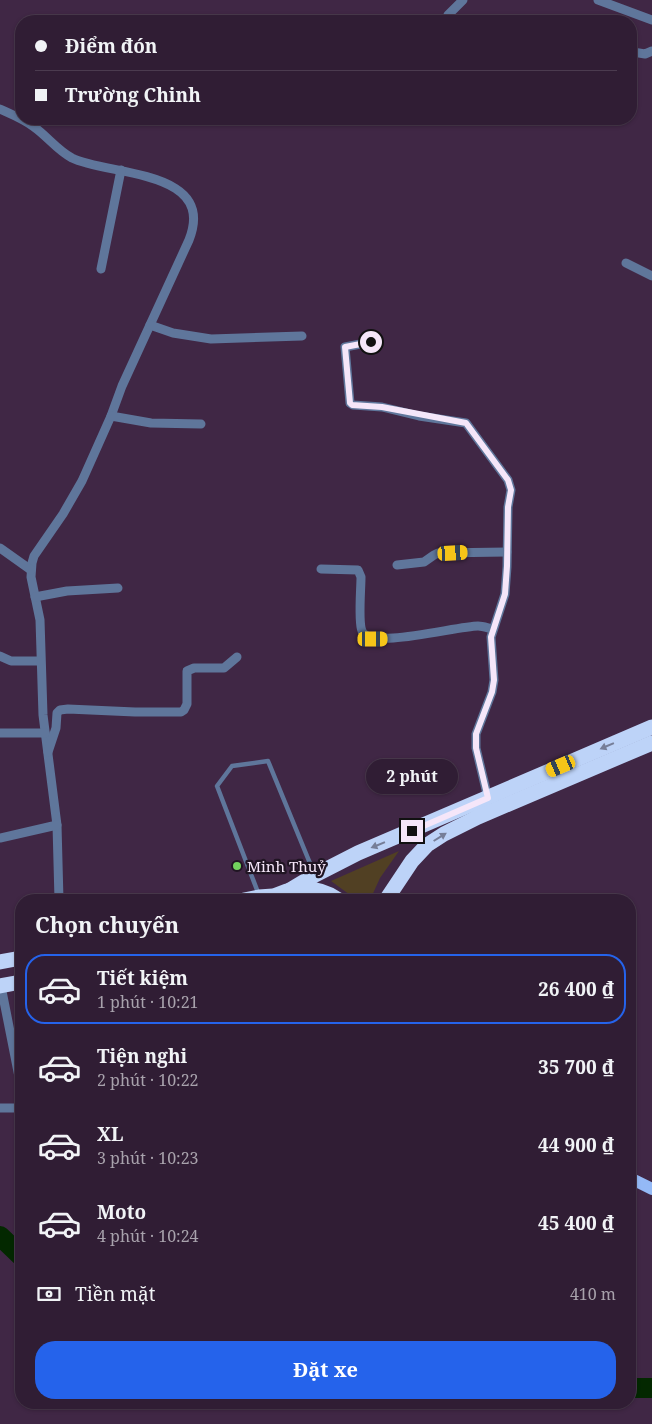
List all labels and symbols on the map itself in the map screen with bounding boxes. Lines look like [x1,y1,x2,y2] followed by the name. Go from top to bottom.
[360,331,382,353] route start
[437,545,468,561] car
[358,632,388,647] car
[600,743,614,751] one-way arrow
[544,753,577,779] car
[366,758,458,794] callout: 2 phút
[401,820,423,842] route end
[433,833,446,842] one-way arrow
[370,842,385,849] one-way arrow
[247,856,326,876] place label: Minh Thuỷ
[231,860,243,872] marker: Minh Thuỷ

